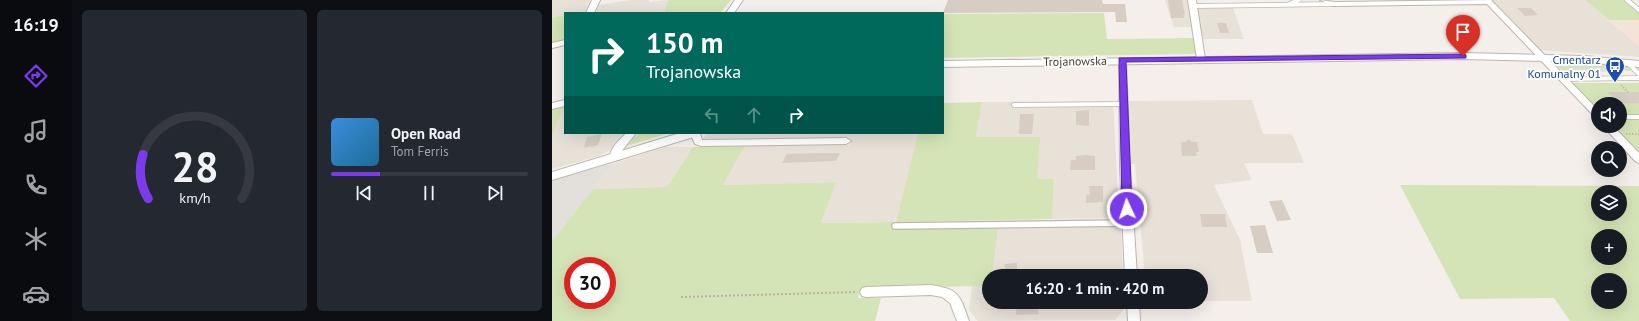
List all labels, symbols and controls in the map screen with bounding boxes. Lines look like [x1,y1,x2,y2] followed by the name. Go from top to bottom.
[13,13,59,36] text: 16:19
[1446,15,1480,56] pin
[1452,21,1474,43] icon: arrive
[646,24,723,61] text: 150 m
[580,28,632,80] icon: right
[1528,52,1601,81] place label: Cmentarz Komunalny 01
[1043,53,1107,69] street label: Trojanowska
[1604,55,1626,83] bus stop icon: Cmentarz Komunalny 01
[646,60,741,83] text: Trojanowska
[22,62,50,90] icon: directions
[1591,97,1627,309] map controls
[1591,97,1627,133] button: sound
[701,104,723,126] icon: left
[743,104,765,126] icon: ahead
[785,104,807,126] icon: right
[22,117,50,145] icon: music
[391,124,461,143] text: Open Road
[171,139,218,192] text: 28
[1591,141,1627,177] button: search
[391,143,449,160] text: Tom Ferris
[22,171,50,199] icon: phone
[353,182,375,204] icon: previous
[418,182,440,204] icon: pause
[484,182,506,204] icon: next
[1591,185,1627,221] button: layers
[179,187,210,206] text: km/h
[1106,188,1148,230] position arrow
[22,225,50,253] icon: climate
[1591,229,1627,265] button: +
[564,257,616,309] speed limit sign: 30
[1591,273,1627,309] button: −
[1026,279,1164,298] text: 16:20 · 1 min · 420 m
[22,280,50,308] icon: car

